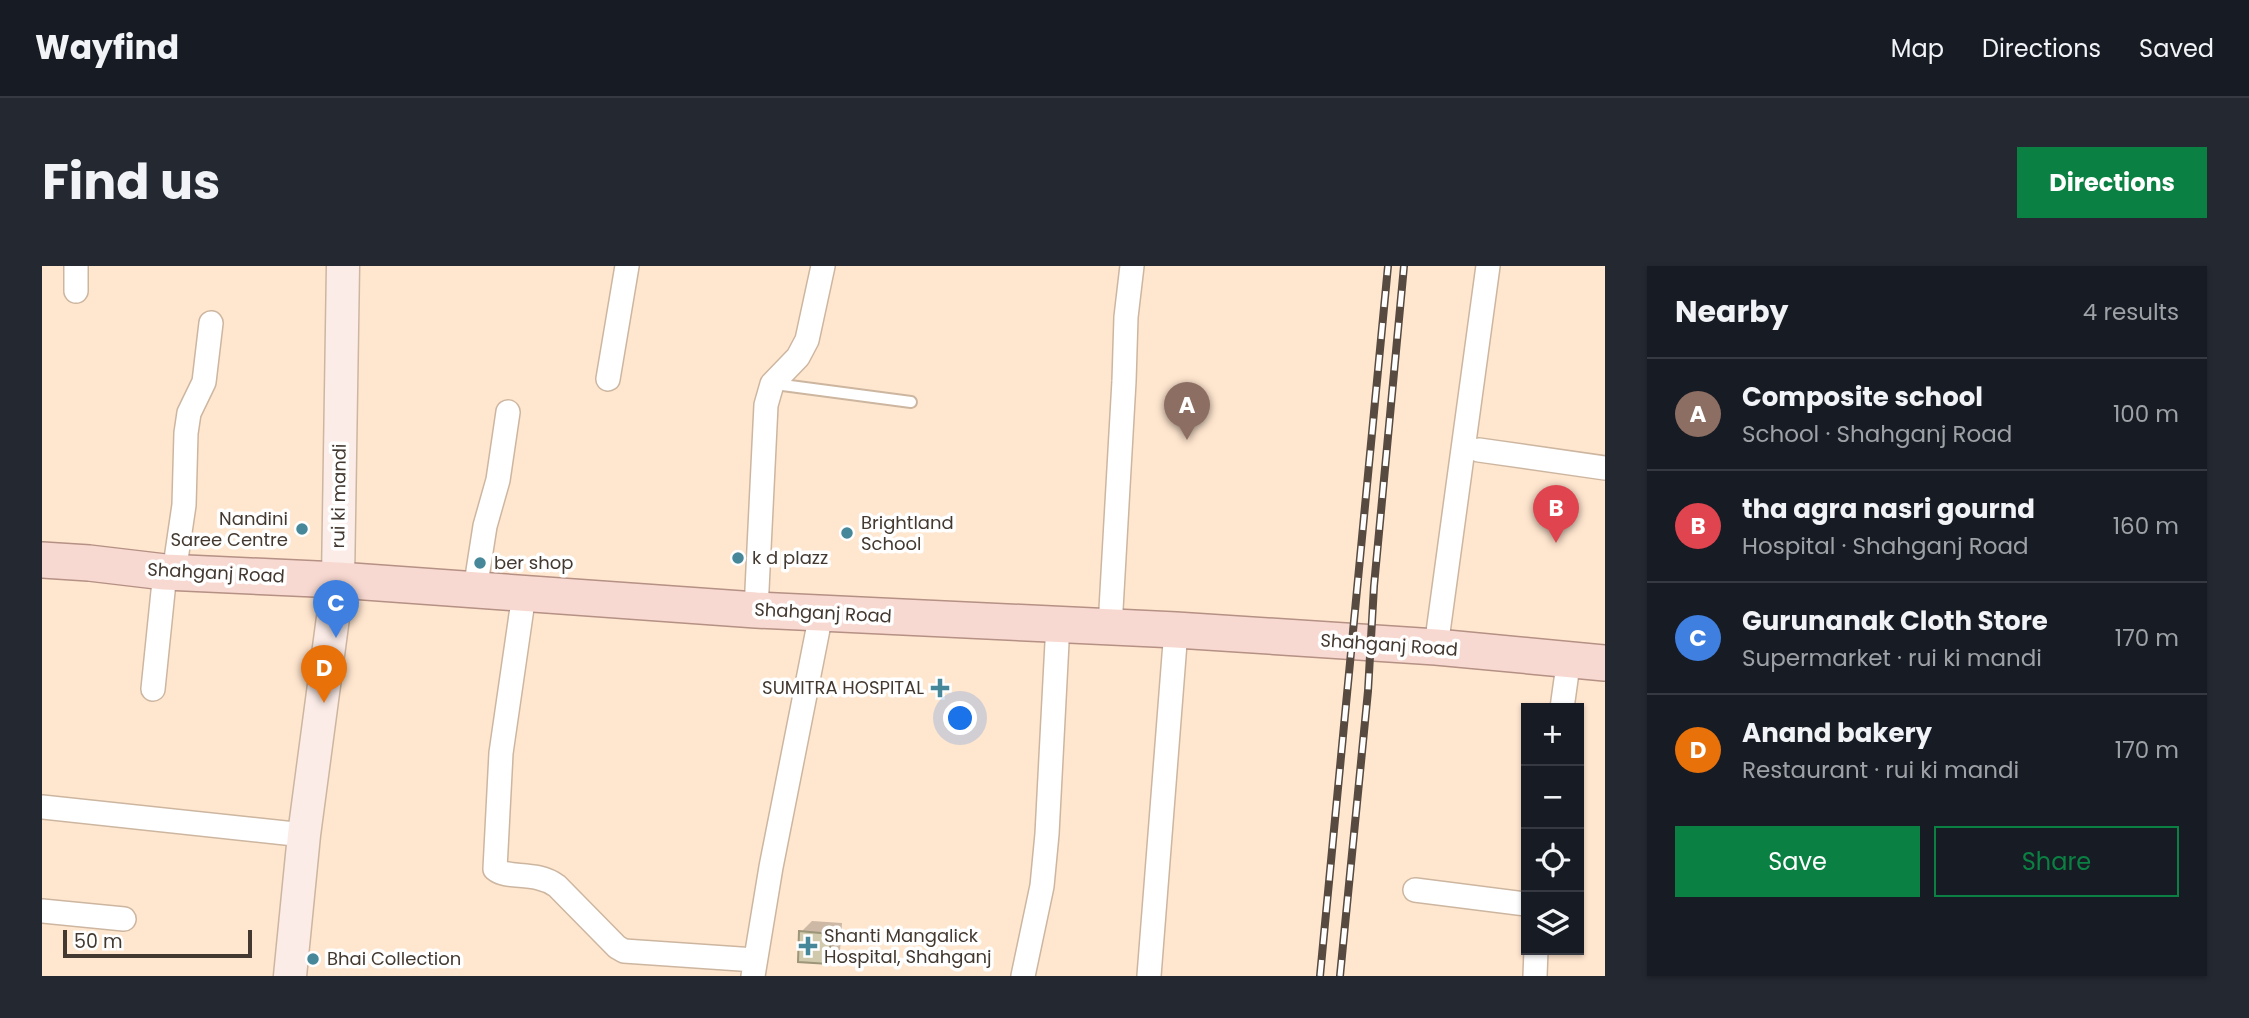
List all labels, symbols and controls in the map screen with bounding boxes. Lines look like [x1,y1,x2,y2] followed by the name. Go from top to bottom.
[35,24,179,71] text: Wayfind
[1891,32,1944,65] text: Map
[1982,32,2101,65] text: Directions
[2139,32,2214,65] text: Saved
[2017,147,2207,218] button: Directions
[42,148,220,216] text: Find us
[1675,290,1789,333] text: Nearby
[2083,296,2179,328] text: 4 results
[1742,379,1983,415] text: Composite school
[1164,382,1210,440] pin: A
[1690,398,1706,430] text: A
[2113,398,2179,430] text: 100 m
[1742,418,2012,450] text: School · Shahganj Road
[325,443,352,549] street label: rui ki mandi
[1533,485,1579,543] pin: B
[1742,491,2035,527] text: tha agra nasri gournd
[170,506,288,552] place label: Nandini Saree Centre
[861,510,954,556] place label: Brightland School
[1690,510,1706,542] text: B
[2113,510,2179,542] text: 160 m
[294,521,310,537] marker: Nandini Saree Centre
[839,525,855,541] marker: Brightland School
[1742,530,2029,562] text: Hospital · Shahganj Road
[752,545,828,570] place label: k d plazz
[494,550,573,575] place label: ber shop
[730,550,746,566] marker: k d plazz
[472,555,488,571] marker: ber shop
[147,556,285,589] street label: Shahganj Road
[313,580,359,638] pin: C
[754,596,892,629] street label: Shahganj Road
[1742,603,2048,639] text: Gurunanak Cloth Store
[1689,622,1707,654] text: C
[2115,622,2179,654] text: 170 m
[1319,627,1459,662] street label: Shahganj Road
[1742,642,2042,674] text: Supermarket · rui ki mandi
[301,645,347,703] pin: D
[762,675,924,700] place label: SUMITRA HOSPITAL
[930,678,950,698] marker: SUMITRA HOSPITAL
[943,701,977,735] your location
[1521,703,1584,955] map controls
[1521,703,1584,766] button: +
[1742,715,1932,751] text: Anand bakery
[1690,734,1706,766] text: D
[2115,734,2179,766] text: 170 m
[1742,754,2019,786] text: Restaurant · rui ki mandi
[1521,766,1584,829] button: −
[1675,826,1920,897] button: Save
[1934,826,2179,897] button: Share
[1521,829,1584,892] button: locate
[1521,892,1584,955] button: layers
[824,923,992,969] place label: Shanti Mangalick Hospital, Shahganj
[63,927,252,959] scale bar
[74,928,123,955] text: 50 m
[798,936,818,956] marker: Shanti Mangalick Hospital, Shahganj
[327,946,461,971] place label: Bhai Collection
[305,951,321,967] marker: Bhai Collection

